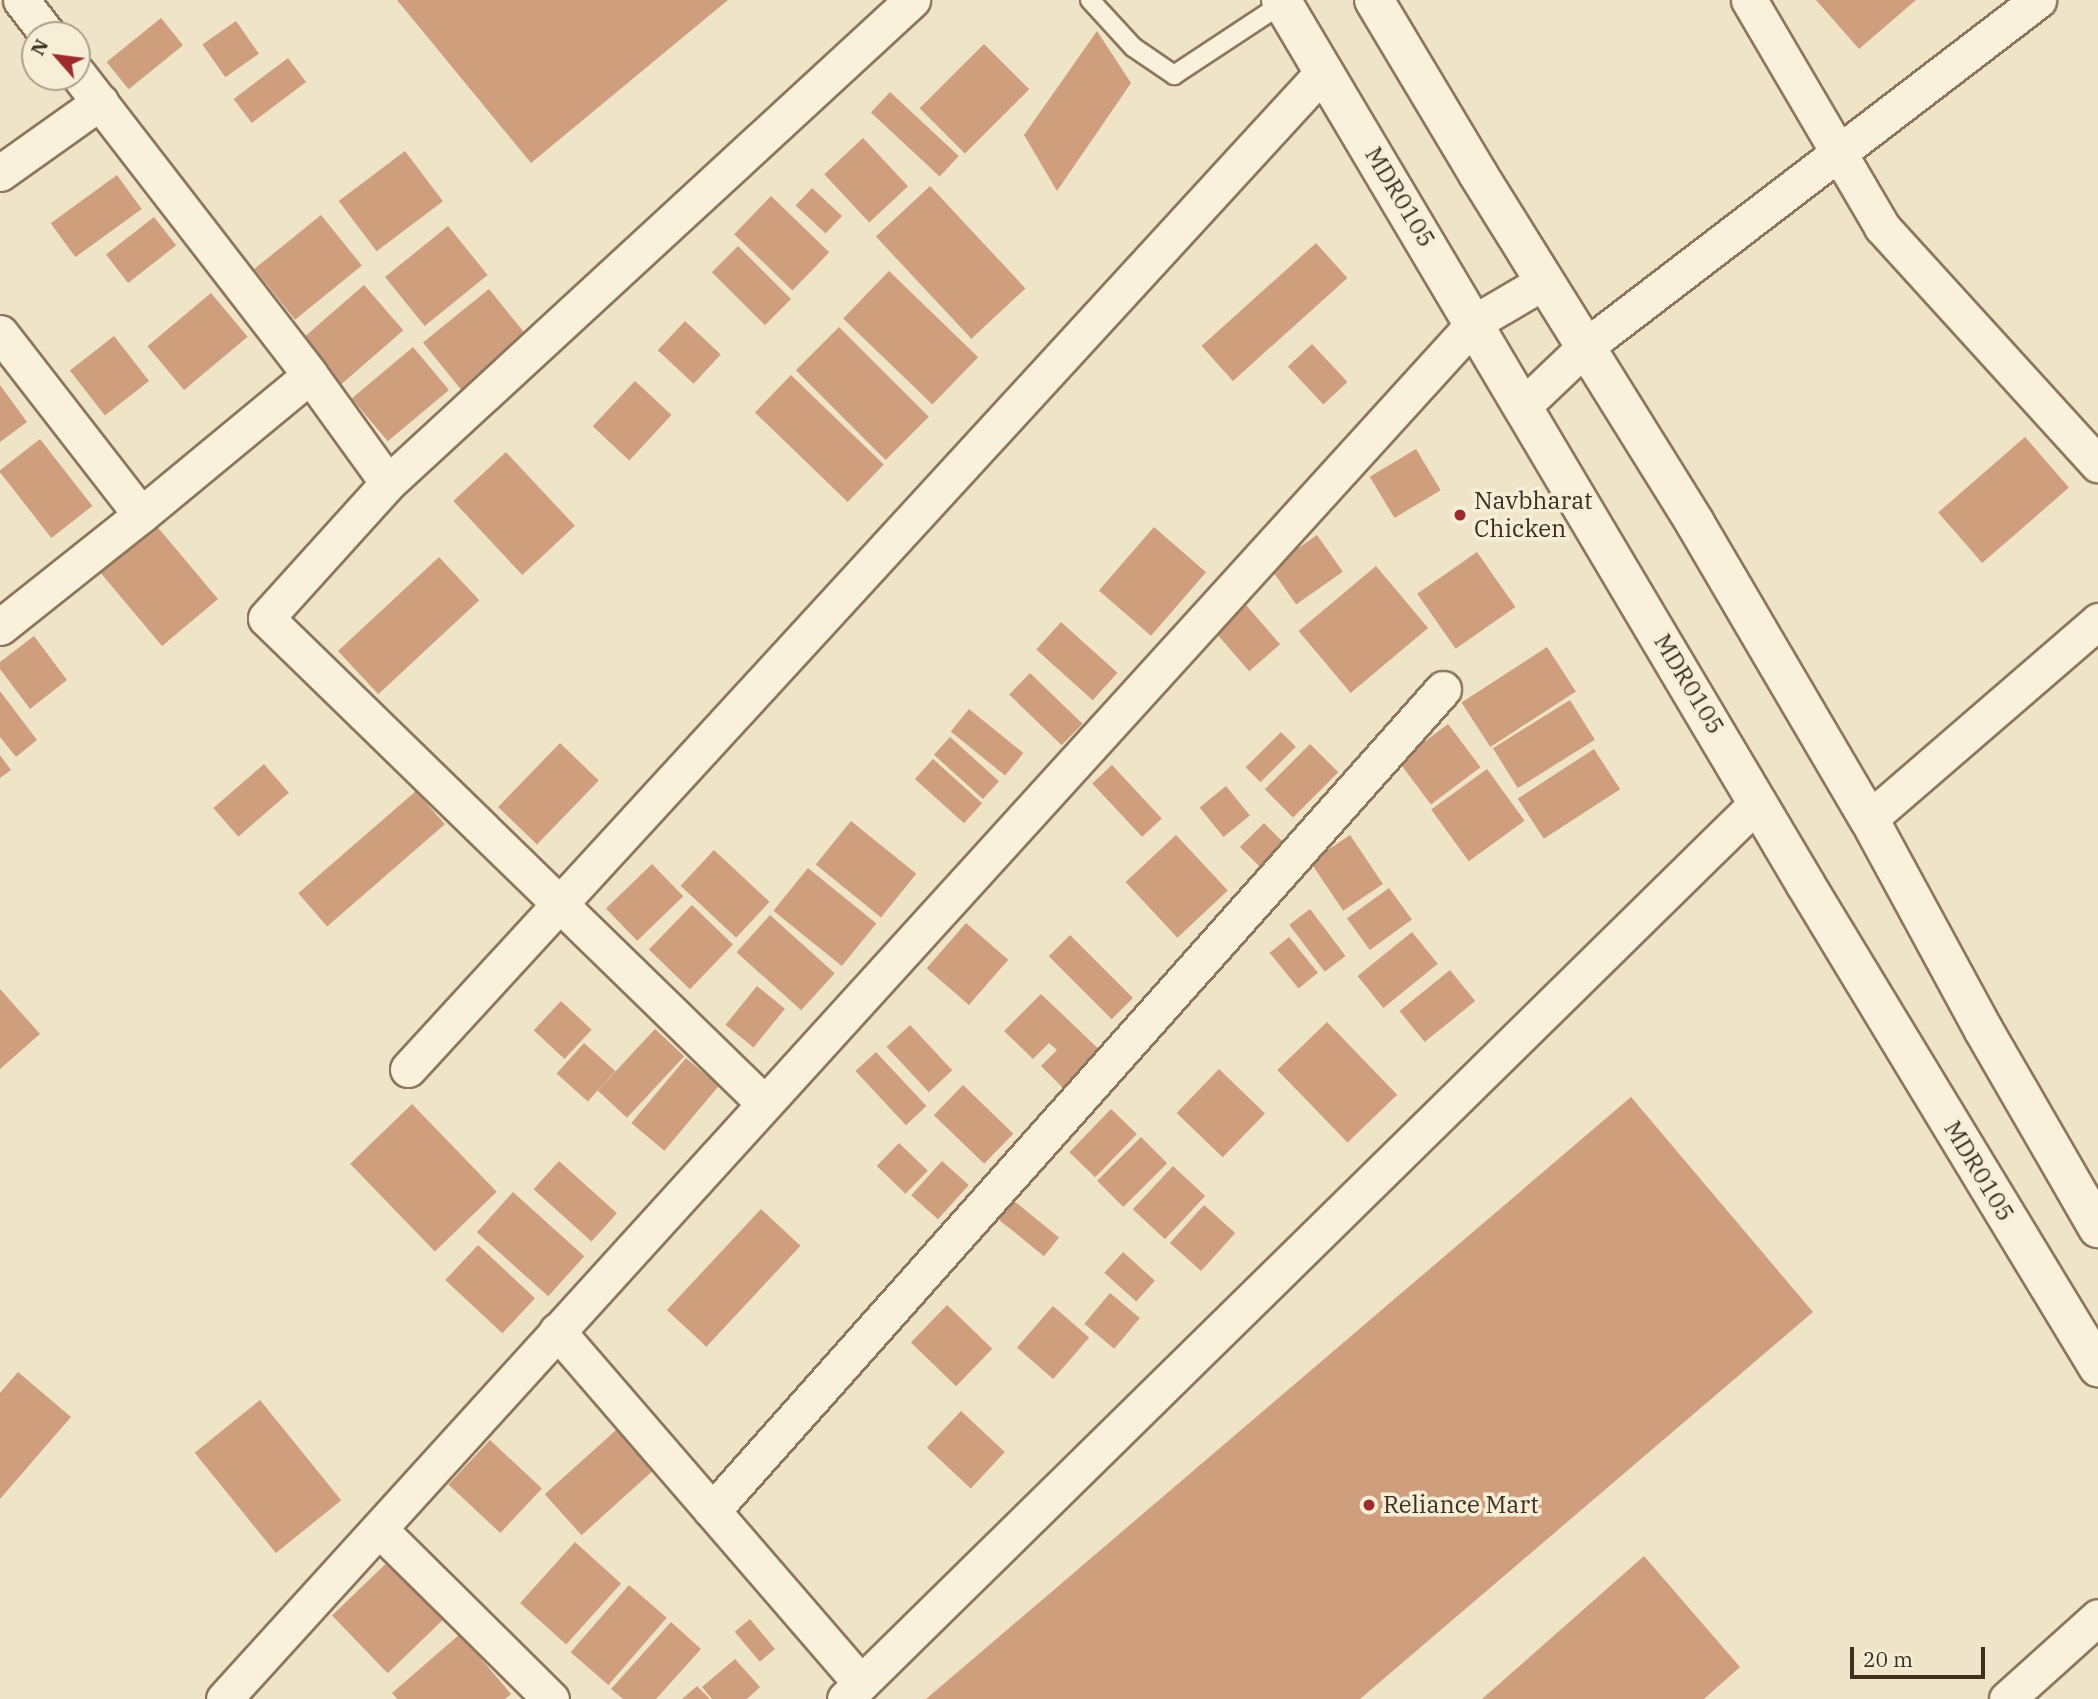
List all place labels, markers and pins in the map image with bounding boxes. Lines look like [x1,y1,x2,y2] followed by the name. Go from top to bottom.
[1474,487,1593,543] place label: Navbharat Chicken
[1452,507,1468,523] marker: Navbharat Chicken
[1383,1491,1539,1519] place label: Reliance Mart
[1361,1497,1377,1513] marker: Reliance Mart

